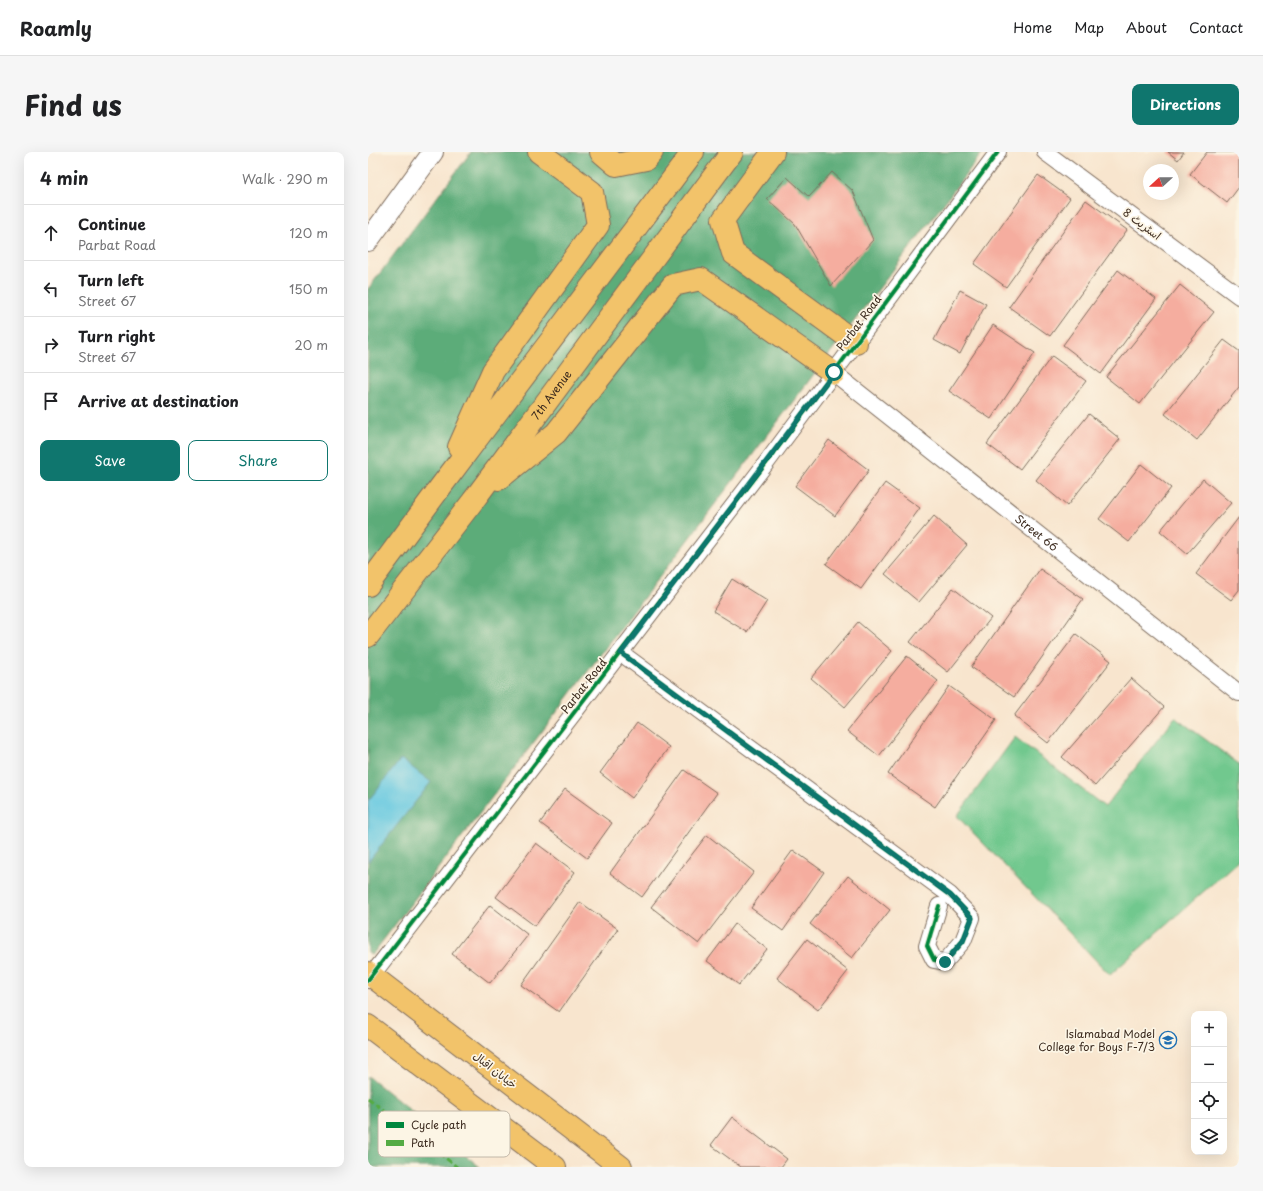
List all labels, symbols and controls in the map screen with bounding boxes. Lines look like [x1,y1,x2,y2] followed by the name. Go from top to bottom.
[20,14,92,42] text: Roamly
[1013,17,1052,38] text: Home
[1074,17,1104,38] text: Map
[1126,17,1167,38] text: About
[1189,17,1243,38] text: Contact
[24,83,122,126] text: Find us
[1132,84,1239,125] button: Directions
[1143,164,1179,200] north arrow
[40,165,88,191] text: 4 min
[242,169,328,188] text: Walk · 290 m
[1120,204,1165,244] street label: اسٹریٹ 8
[78,212,146,235] text: Continue
[40,222,62,244] icon: ahead
[289,223,328,242] text: 120 m
[78,235,156,254] text: Parbat Road
[78,268,144,291] text: Turn left
[40,278,62,300] icon: left
[289,279,328,298] text: 150 m
[78,291,136,310] text: Street 67
[832,291,886,354] street label: Parbat Road
[78,324,155,347] text: Turn right
[40,334,62,356] icon: right
[294,335,328,354] text: 20 m
[78,347,136,366] text: Street 67
[825,363,843,381] route start
[527,366,575,423] street label: 7th Avenue
[78,389,239,412] text: Arrive at destination
[40,390,62,412] icon: arrive
[40,440,180,481] button: Save
[188,440,328,481] button: Share
[1012,510,1062,555] street label: Street 66
[557,654,611,717] street label: Parbat Road
[936,953,954,971] route end
[1191,1011,1227,1155] map controls
[1191,1011,1227,1047] button: +
[1038,1025,1155,1055] place label: Islamabad Model College for Boys F-7/3
[1158,1030,1178,1050] school or university icon: Islamabad Model College for Boys F-7/3
[470,1047,521,1092] street label: خیابان اقبال
[1191,1047,1227,1083] button: −
[1191,1083,1227,1119] button: locate
[378,1111,510,1157] legend
[411,1116,466,1133] text: Cycle path
[1191,1119,1227,1155] button: layers
[411,1134,435,1151] text: Path

